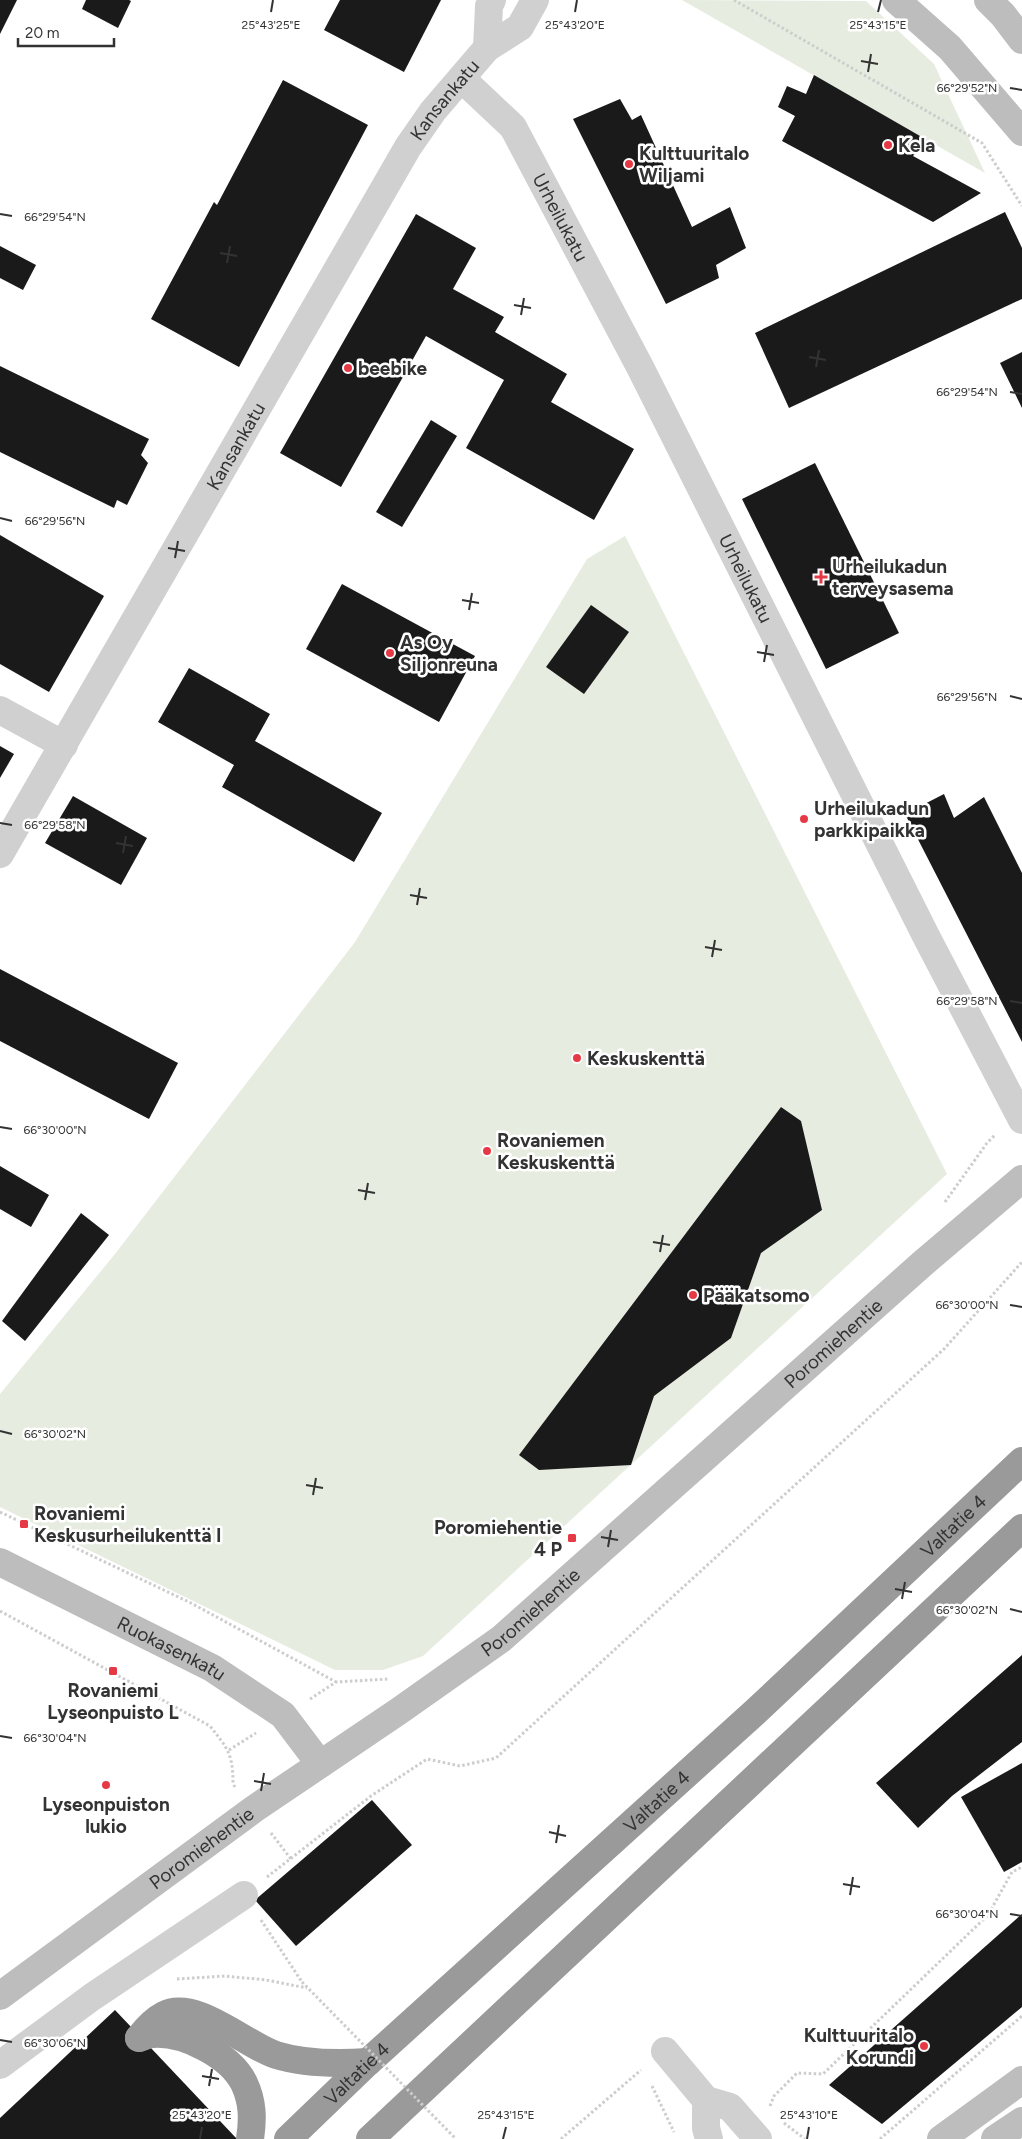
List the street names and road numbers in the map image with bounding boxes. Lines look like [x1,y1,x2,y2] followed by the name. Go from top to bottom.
[405,54,484,145] street label: Kansankatu
[528,169,593,265] street label: Urheilukatu
[201,398,270,494] street label: Kansankatu
[714,530,778,627] street label: Urheilukatu
[779,1293,887,1393] street label: Poromiehentie
[916,1489,991,1562] street label: Valtatie 4
[476,1563,585,1661] street label: Poromiehentie
[114,1611,230,1685] street label: Ruokasenkatu
[619,1765,695,1837] street label: Valtatie 4
[145,1802,258,1894] street label: Poromiehentie
[319,2037,394,2110] street label: Valtatie 4

